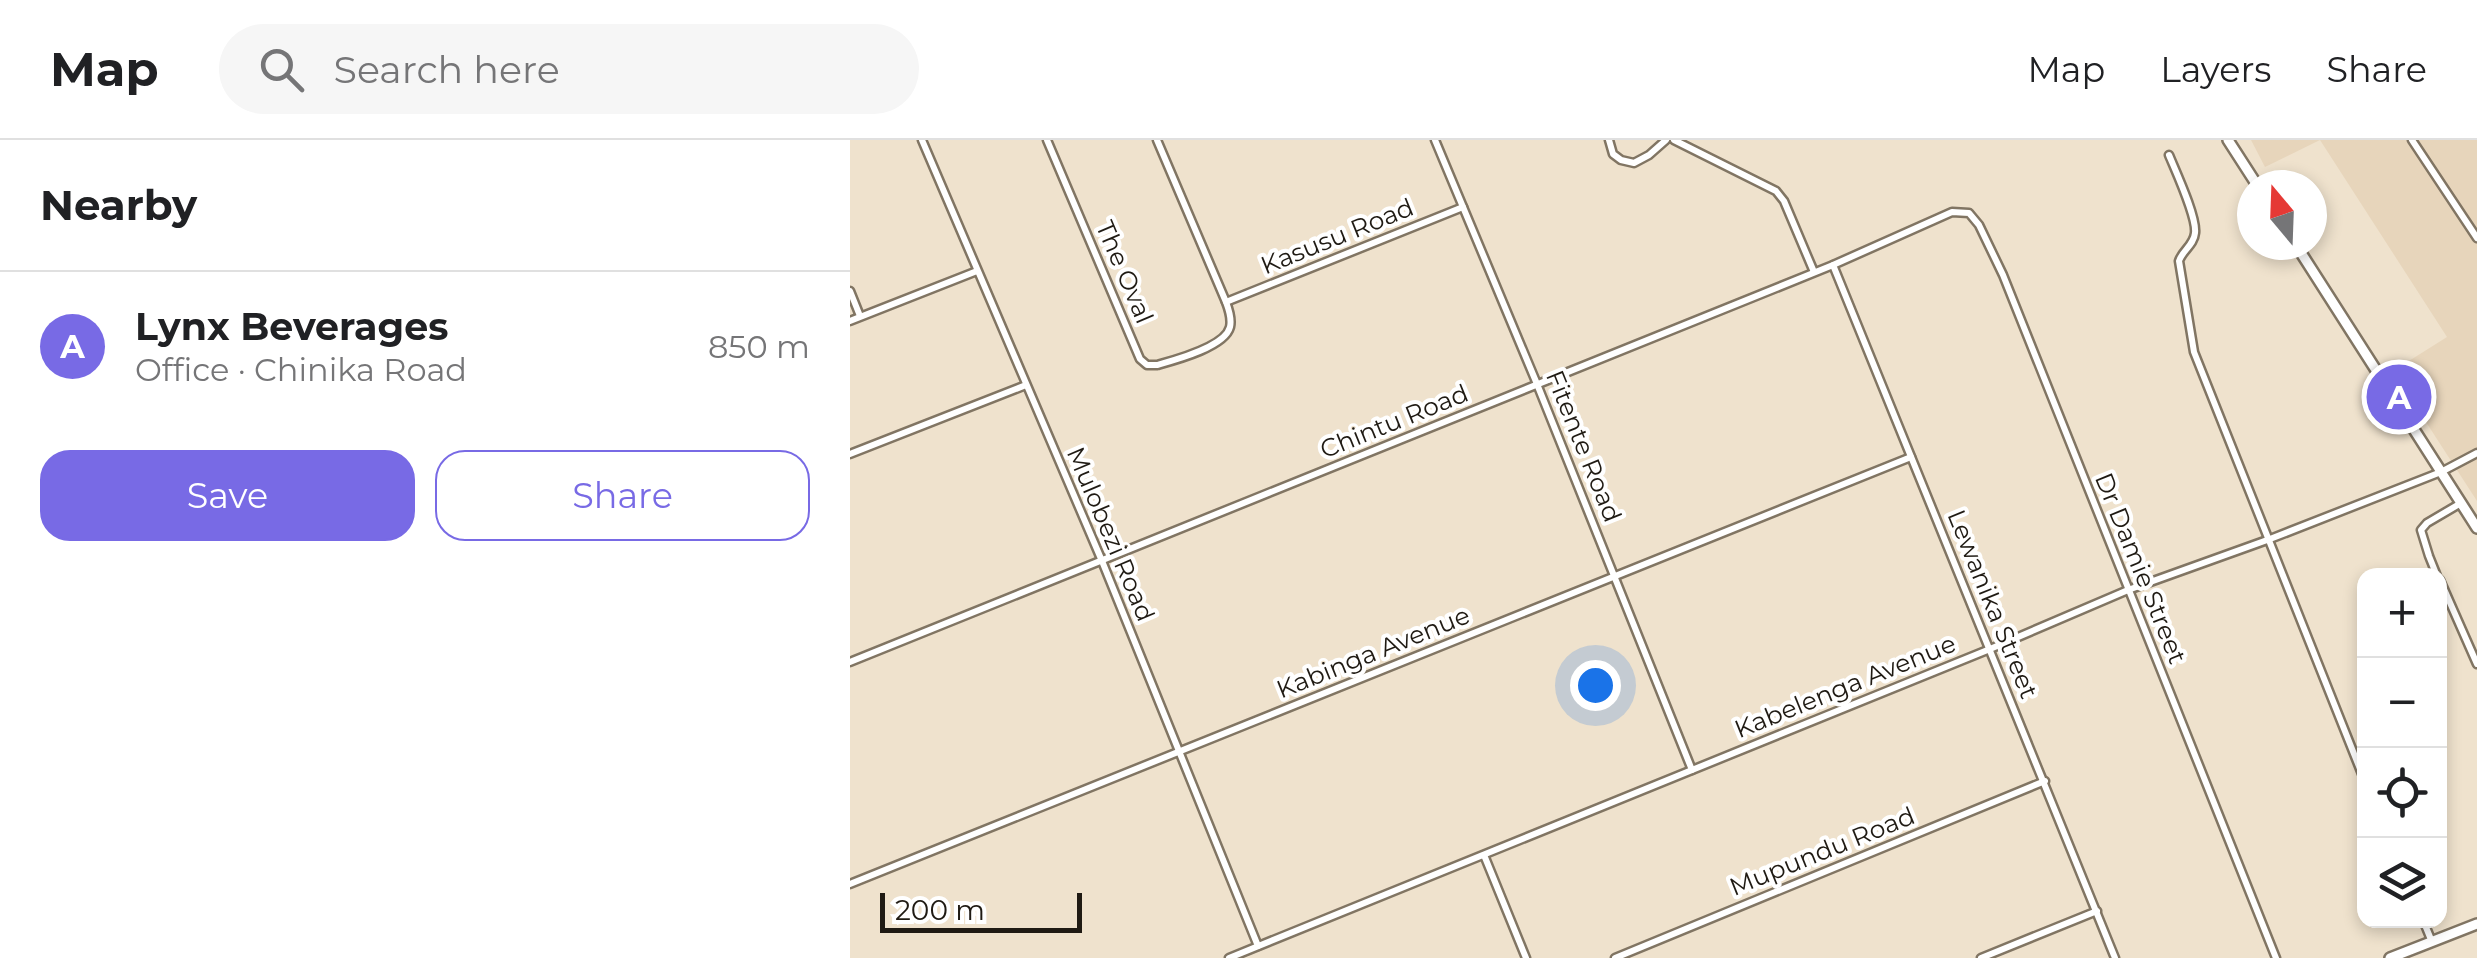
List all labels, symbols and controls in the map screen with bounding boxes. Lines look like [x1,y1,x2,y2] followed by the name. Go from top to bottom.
[219,24,919,114] search box
[50,40,159,98] text: Map
[254,42,309,97] icon: search
[334,46,560,93] text: Search here
[2027,48,2105,91] text: Map
[2160,48,2271,91] text: Layers
[2326,48,2427,91] text: Share
[2237,170,2327,260] north arrow
[40,179,197,231] text: Nearby
[1256,192,1418,280] street label: Kasusu Road
[1090,216,1160,328] street label: The Oval
[135,303,448,350] text: Lynx Beverages
[60,327,85,366] text: A
[708,327,810,366] text: 850 m
[135,350,467,389] text: Office · Chinika Road
[2366,360,2432,434] pin: A
[1540,366,1628,526] street label: Fitente Road
[1316,378,1472,464] street label: Chintu Road
[1061,442,1161,626] street label: Mulobezi Road
[40,450,415,541] button: Save
[435,450,810,541] button: Share
[2089,468,2193,668] street label: Dr Damie Street
[1941,505,2045,703] street label: Lewanika Street
[2357,568,2447,928] map controls
[2357,568,2447,658] button: +
[1272,600,1474,704] street label: Kabinga Avenue
[1730,628,1960,744] street label: Kabelenga Avenue
[2357,658,2447,748] button: −
[1570,660,1621,711] your location
[2357,748,2447,838] button: locate
[1725,800,1919,902] street label: Mupundu Road
[2357,838,2447,928] button: layers
[880,888,1082,932] scale bar
[895,893,985,927] text: 200 m

